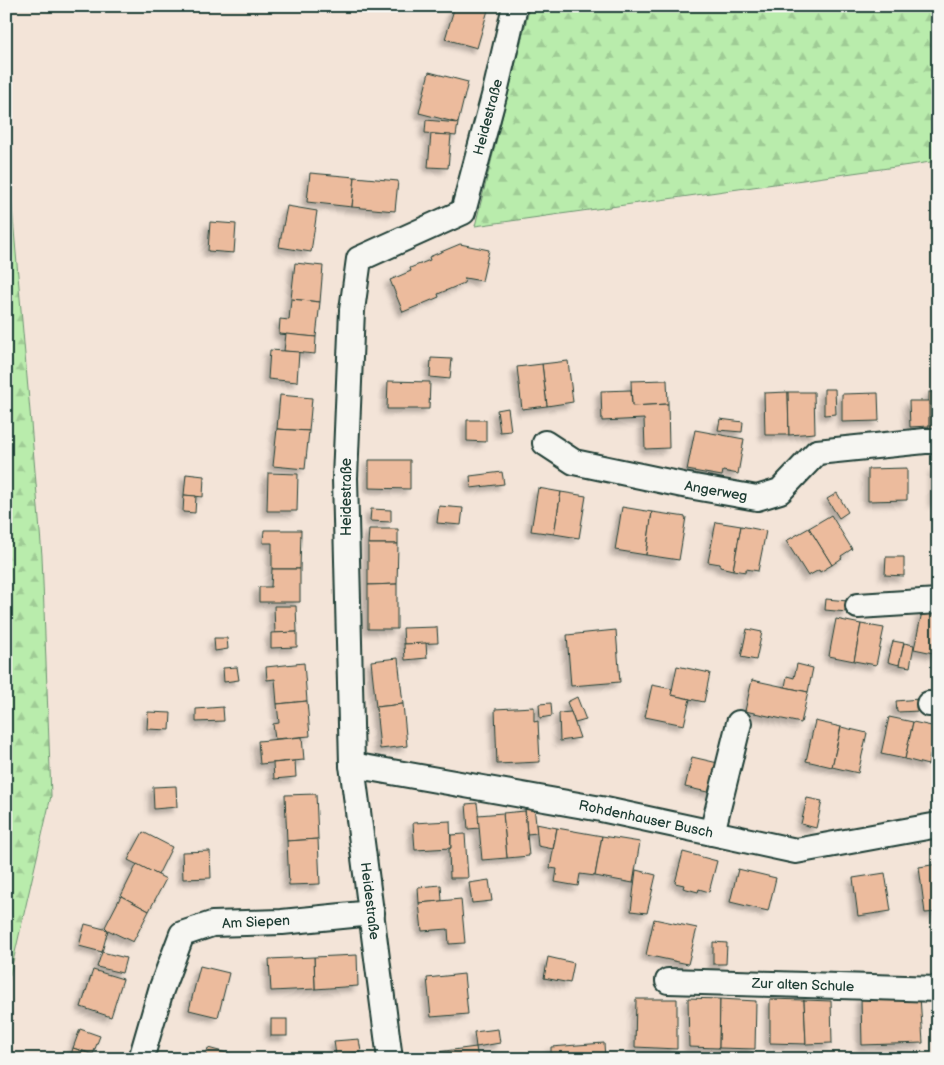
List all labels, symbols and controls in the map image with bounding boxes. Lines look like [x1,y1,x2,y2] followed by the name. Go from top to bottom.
[470,77,506,157] street label: Heidestraße
[338,458,355,536] street label: Heidestraße
[683,477,749,505] street label: Angerweg
[577,796,715,842] street label: Rohdenhauser Busch
[357,861,383,941] street label: Heidestraße
[222,912,290,932] street label: Am Siepen
[751,975,854,995] street label: Zur alten Schule

